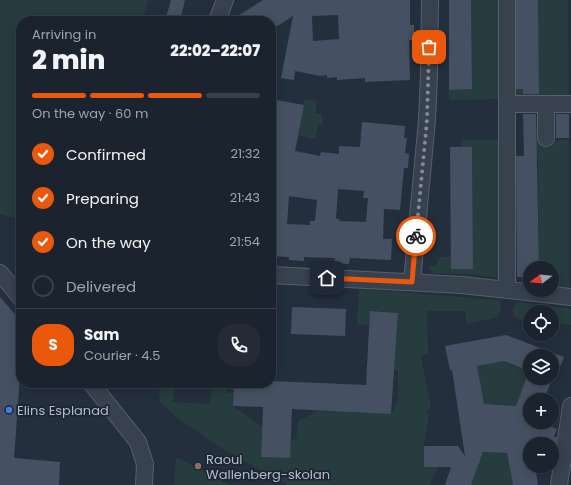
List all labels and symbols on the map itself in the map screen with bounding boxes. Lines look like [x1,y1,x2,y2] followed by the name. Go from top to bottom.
[412,30,446,64] pin
[396,216,436,256] courier
[310,261,344,295] pin
[523,261,559,297] north arrow
[17,401,109,420] place label: Elins Esplanad
[4,405,14,415] marker: Elins Esplanad
[206,450,330,484] place label: Raoul Wallenberg-skolan
[193,461,203,471] marker: Raoul Wallenberg-skolan

